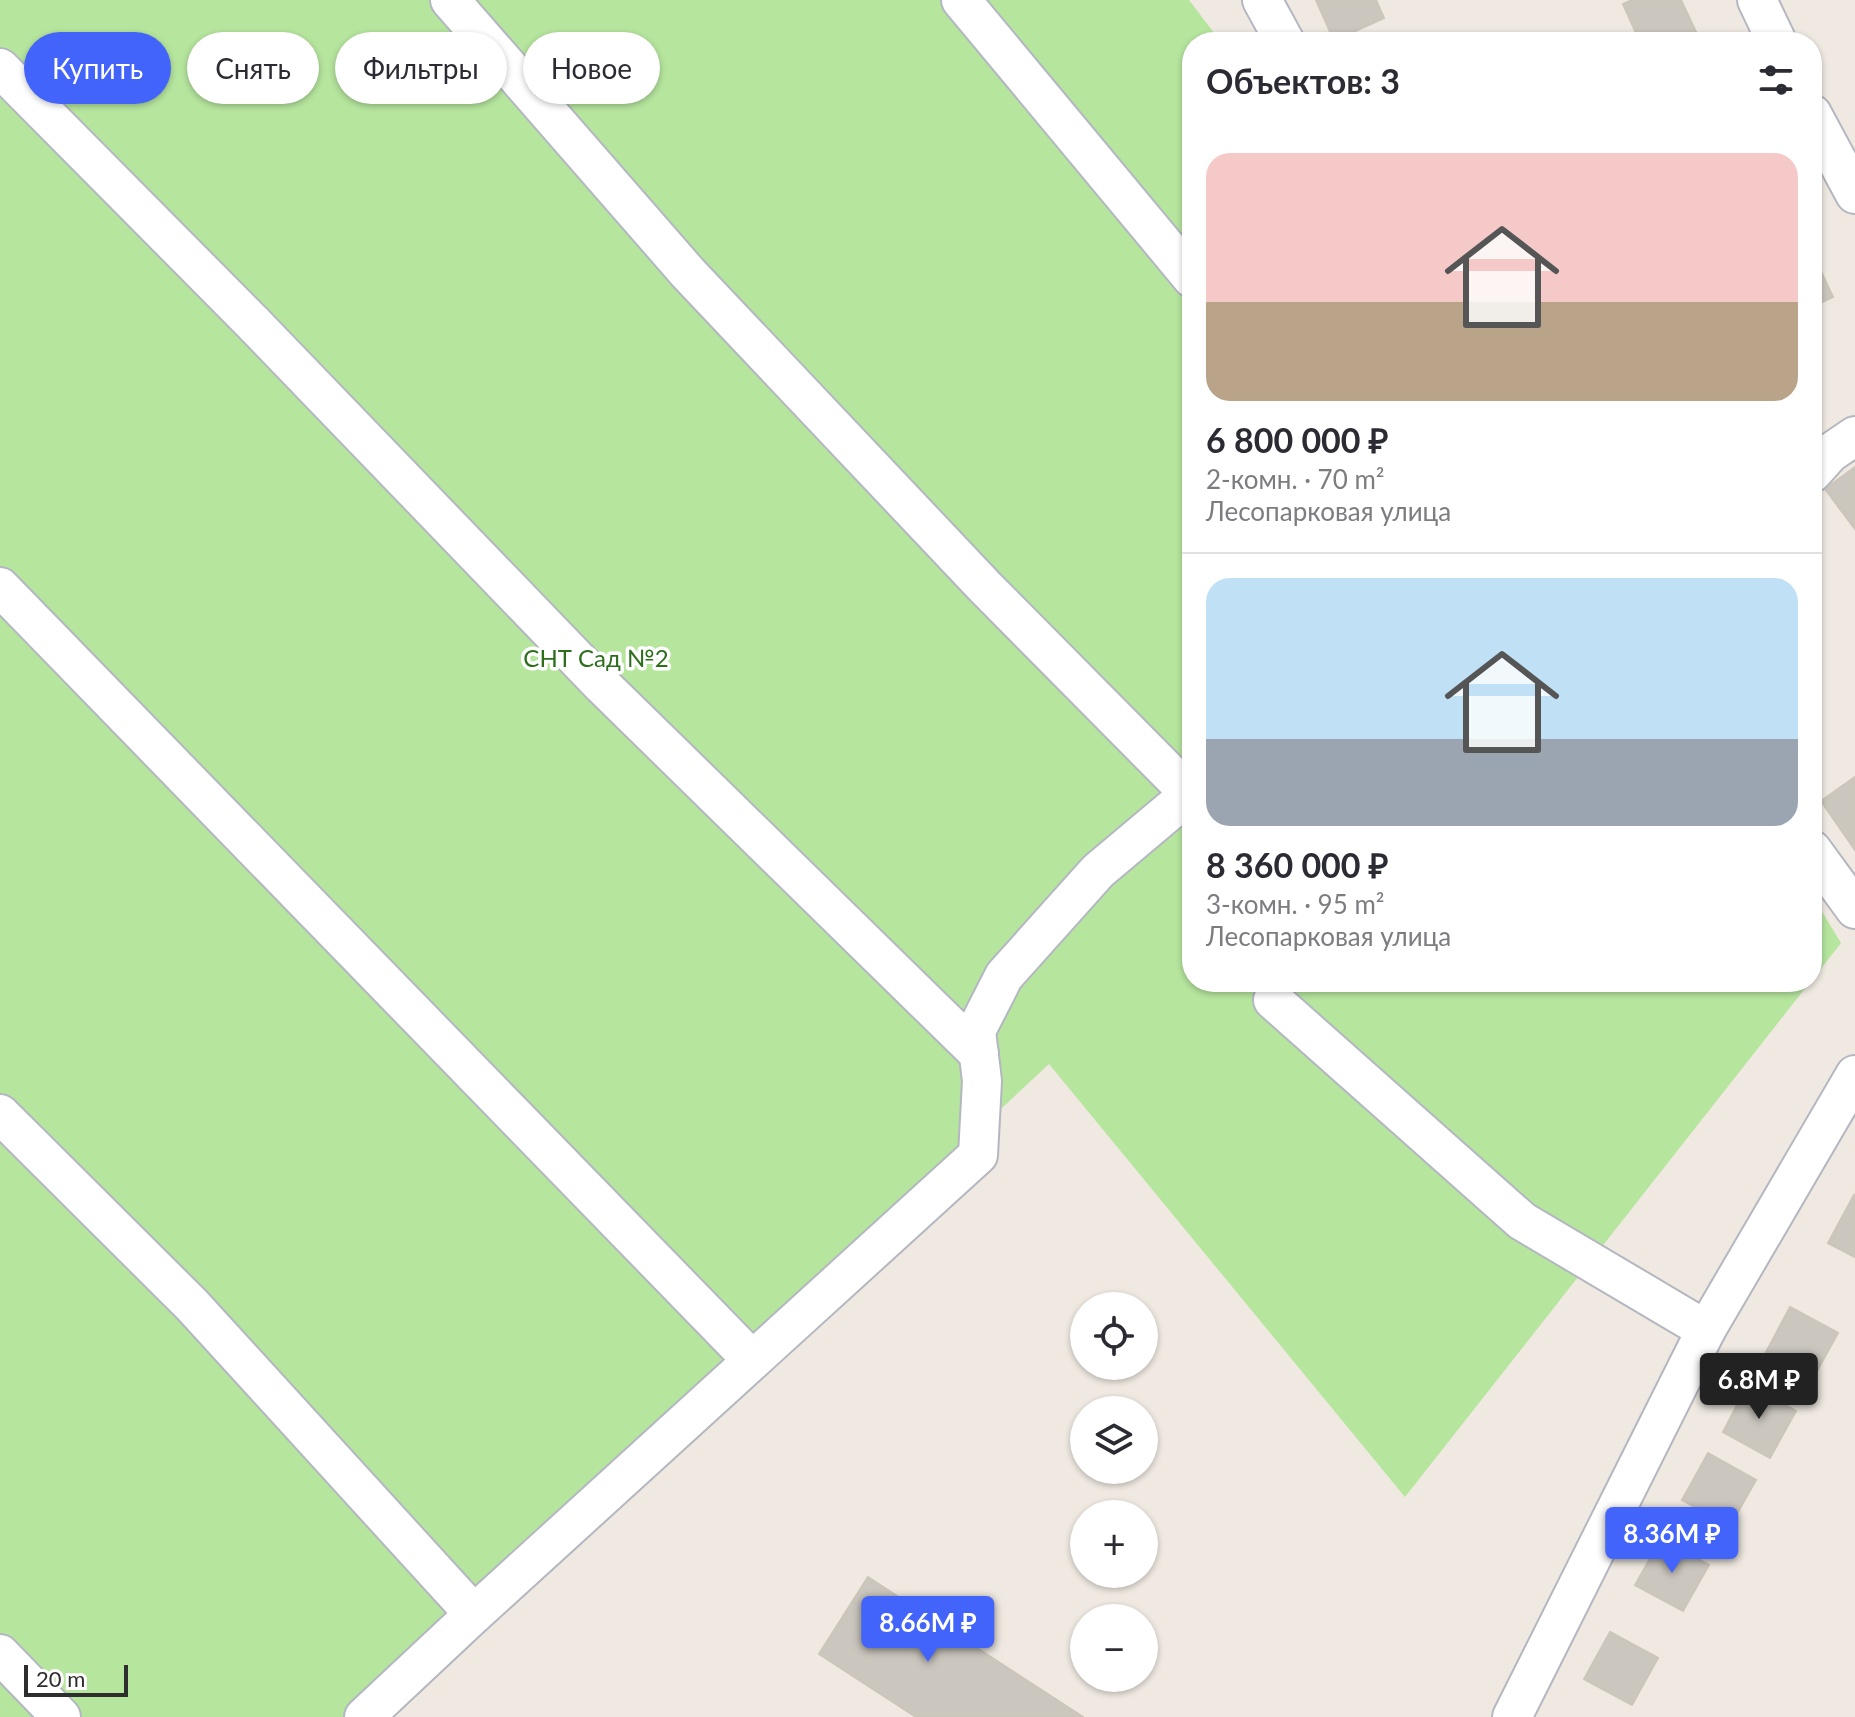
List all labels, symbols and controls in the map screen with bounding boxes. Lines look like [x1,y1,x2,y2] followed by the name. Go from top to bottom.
[24,32,171,104] chip: Купить
[187,32,319,104] chip: Снять
[335,32,507,104] chip: Фильтры
[523,32,660,104] chip: Новое
[1754,58,1798,102] icon: filters
[1206,60,1400,101] text: Объектов: 3
[1430,205,1574,349] icon: home
[1206,419,1389,460] text: 6 800 000 ₽
[1206,463,1385,495] text: 2-комн. · 70 m²
[1206,495,1451,527] text: Лесопарковая улица
[1430,630,1574,774] icon: home
[523,643,669,672] park label: СНТ Сад №2
[1206,844,1389,885] text: 8 360 000 ₽
[1206,888,1385,920] text: 3-комн. · 95 m²
[1206,920,1451,952] text: Лесопарковая улица
[1070,1292,1158,1692] map controls
[1070,1292,1158,1380] button: locate
[1694,1353,1824,1421] pin: 6.8M ₽
[1718,1363,1800,1395] text: 6.8M ₽
[1070,1396,1158,1484] button: layers
[1070,1500,1158,1588] button: +
[1598,1507,1746,1575] pin: 8.36M ₽
[1623,1517,1721,1549] text: 8.36M ₽
[854,1596,1002,1664] pin: 8.66M ₽
[1070,1604,1158,1692] button: −
[879,1606,977,1638] text: 8.66M ₽
[24,1661,128,1697] scale bar
[36,1665,85,1692] text: 20 m

